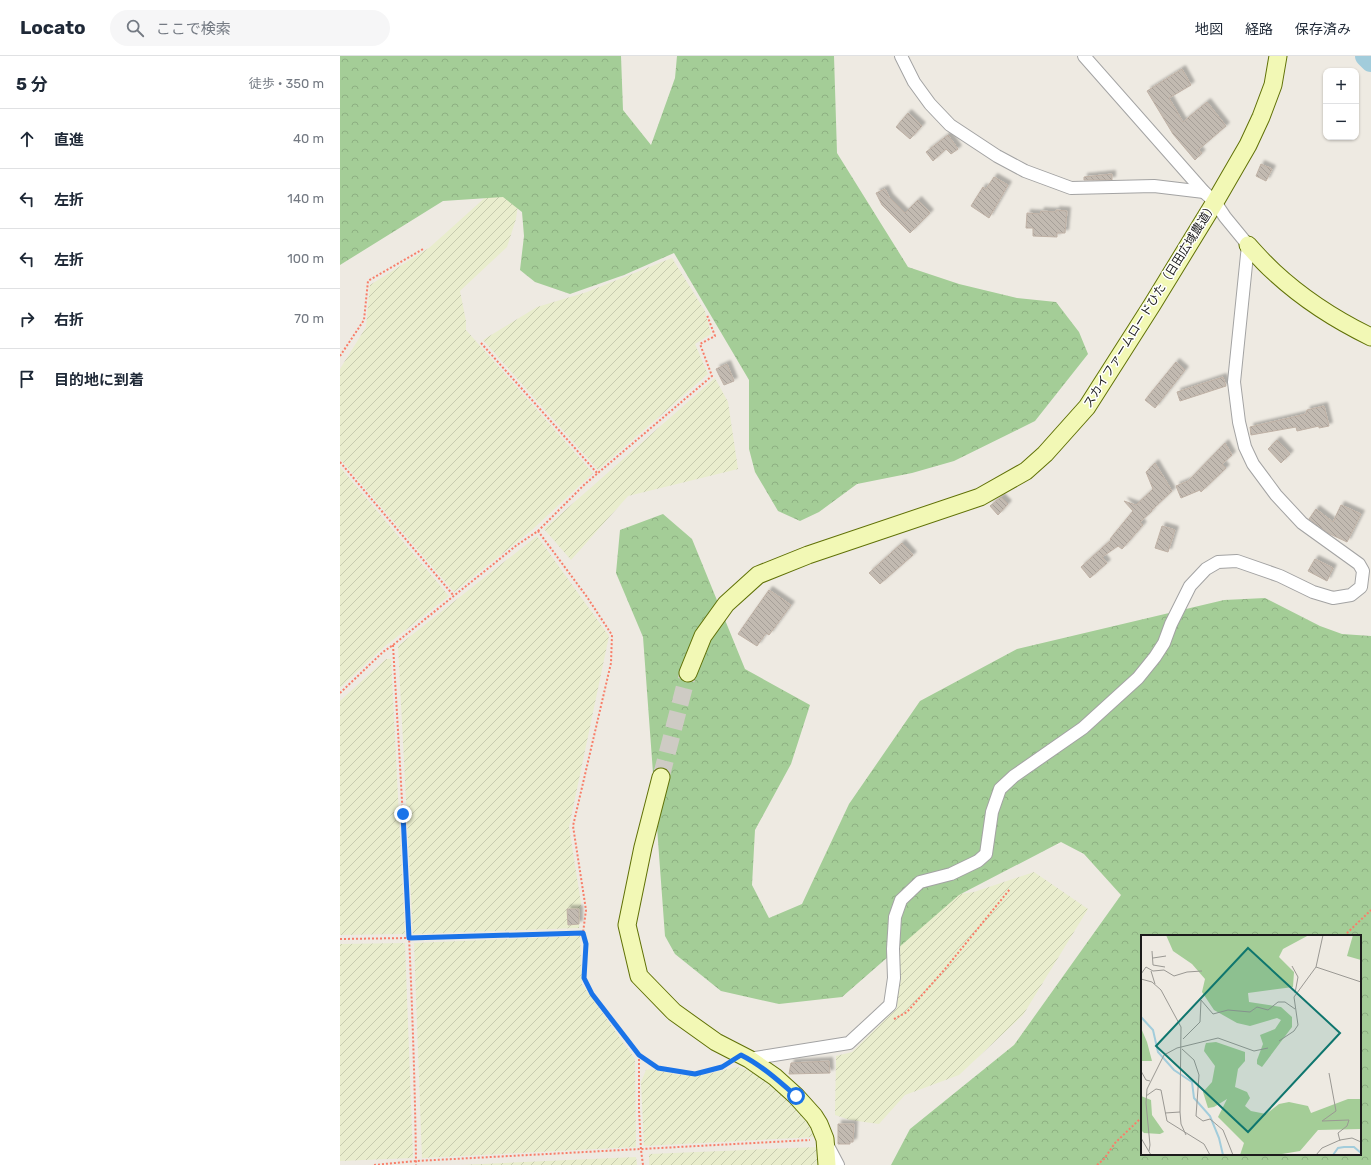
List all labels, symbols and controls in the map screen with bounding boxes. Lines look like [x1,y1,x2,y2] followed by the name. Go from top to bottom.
[110,10,390,46] search box
[20,16,86,39] text: Locato
[124,17,146,39] icon: search
[156,20,231,38] text: ここで検索
[1195,21,1223,38] text: 地図
[1245,21,1273,38] text: 経路
[1295,21,1351,38] text: 保存済み
[1323,68,1359,140] map controls
[1323,68,1359,104] button: +
[16,74,48,94] text: 5 分
[249,76,324,91] text: 徒歩 · 350 m
[1323,104,1359,140] button: −
[16,128,38,150] icon: ahead
[54,131,84,149] text: 直進
[293,131,324,146] text: 40 m
[16,188,38,210] icon: left
[54,191,84,209] text: 左折
[287,191,324,206] text: 140 m
[1081,200,1219,410] street label: スカイファームロードひた（日田広域農道）
[16,248,38,270] icon: left
[54,251,84,269] text: 左折
[287,251,324,266] text: 100 m
[16,308,38,330] icon: right
[54,311,84,329] text: 右折
[294,311,324,326] text: 70 m
[16,368,38,390] icon: arrive
[54,371,144,389] text: 目的地に到着
[394,805,412,823] route end
[1141,935,1361,1155] inset map
[787,1087,805,1105] route start

